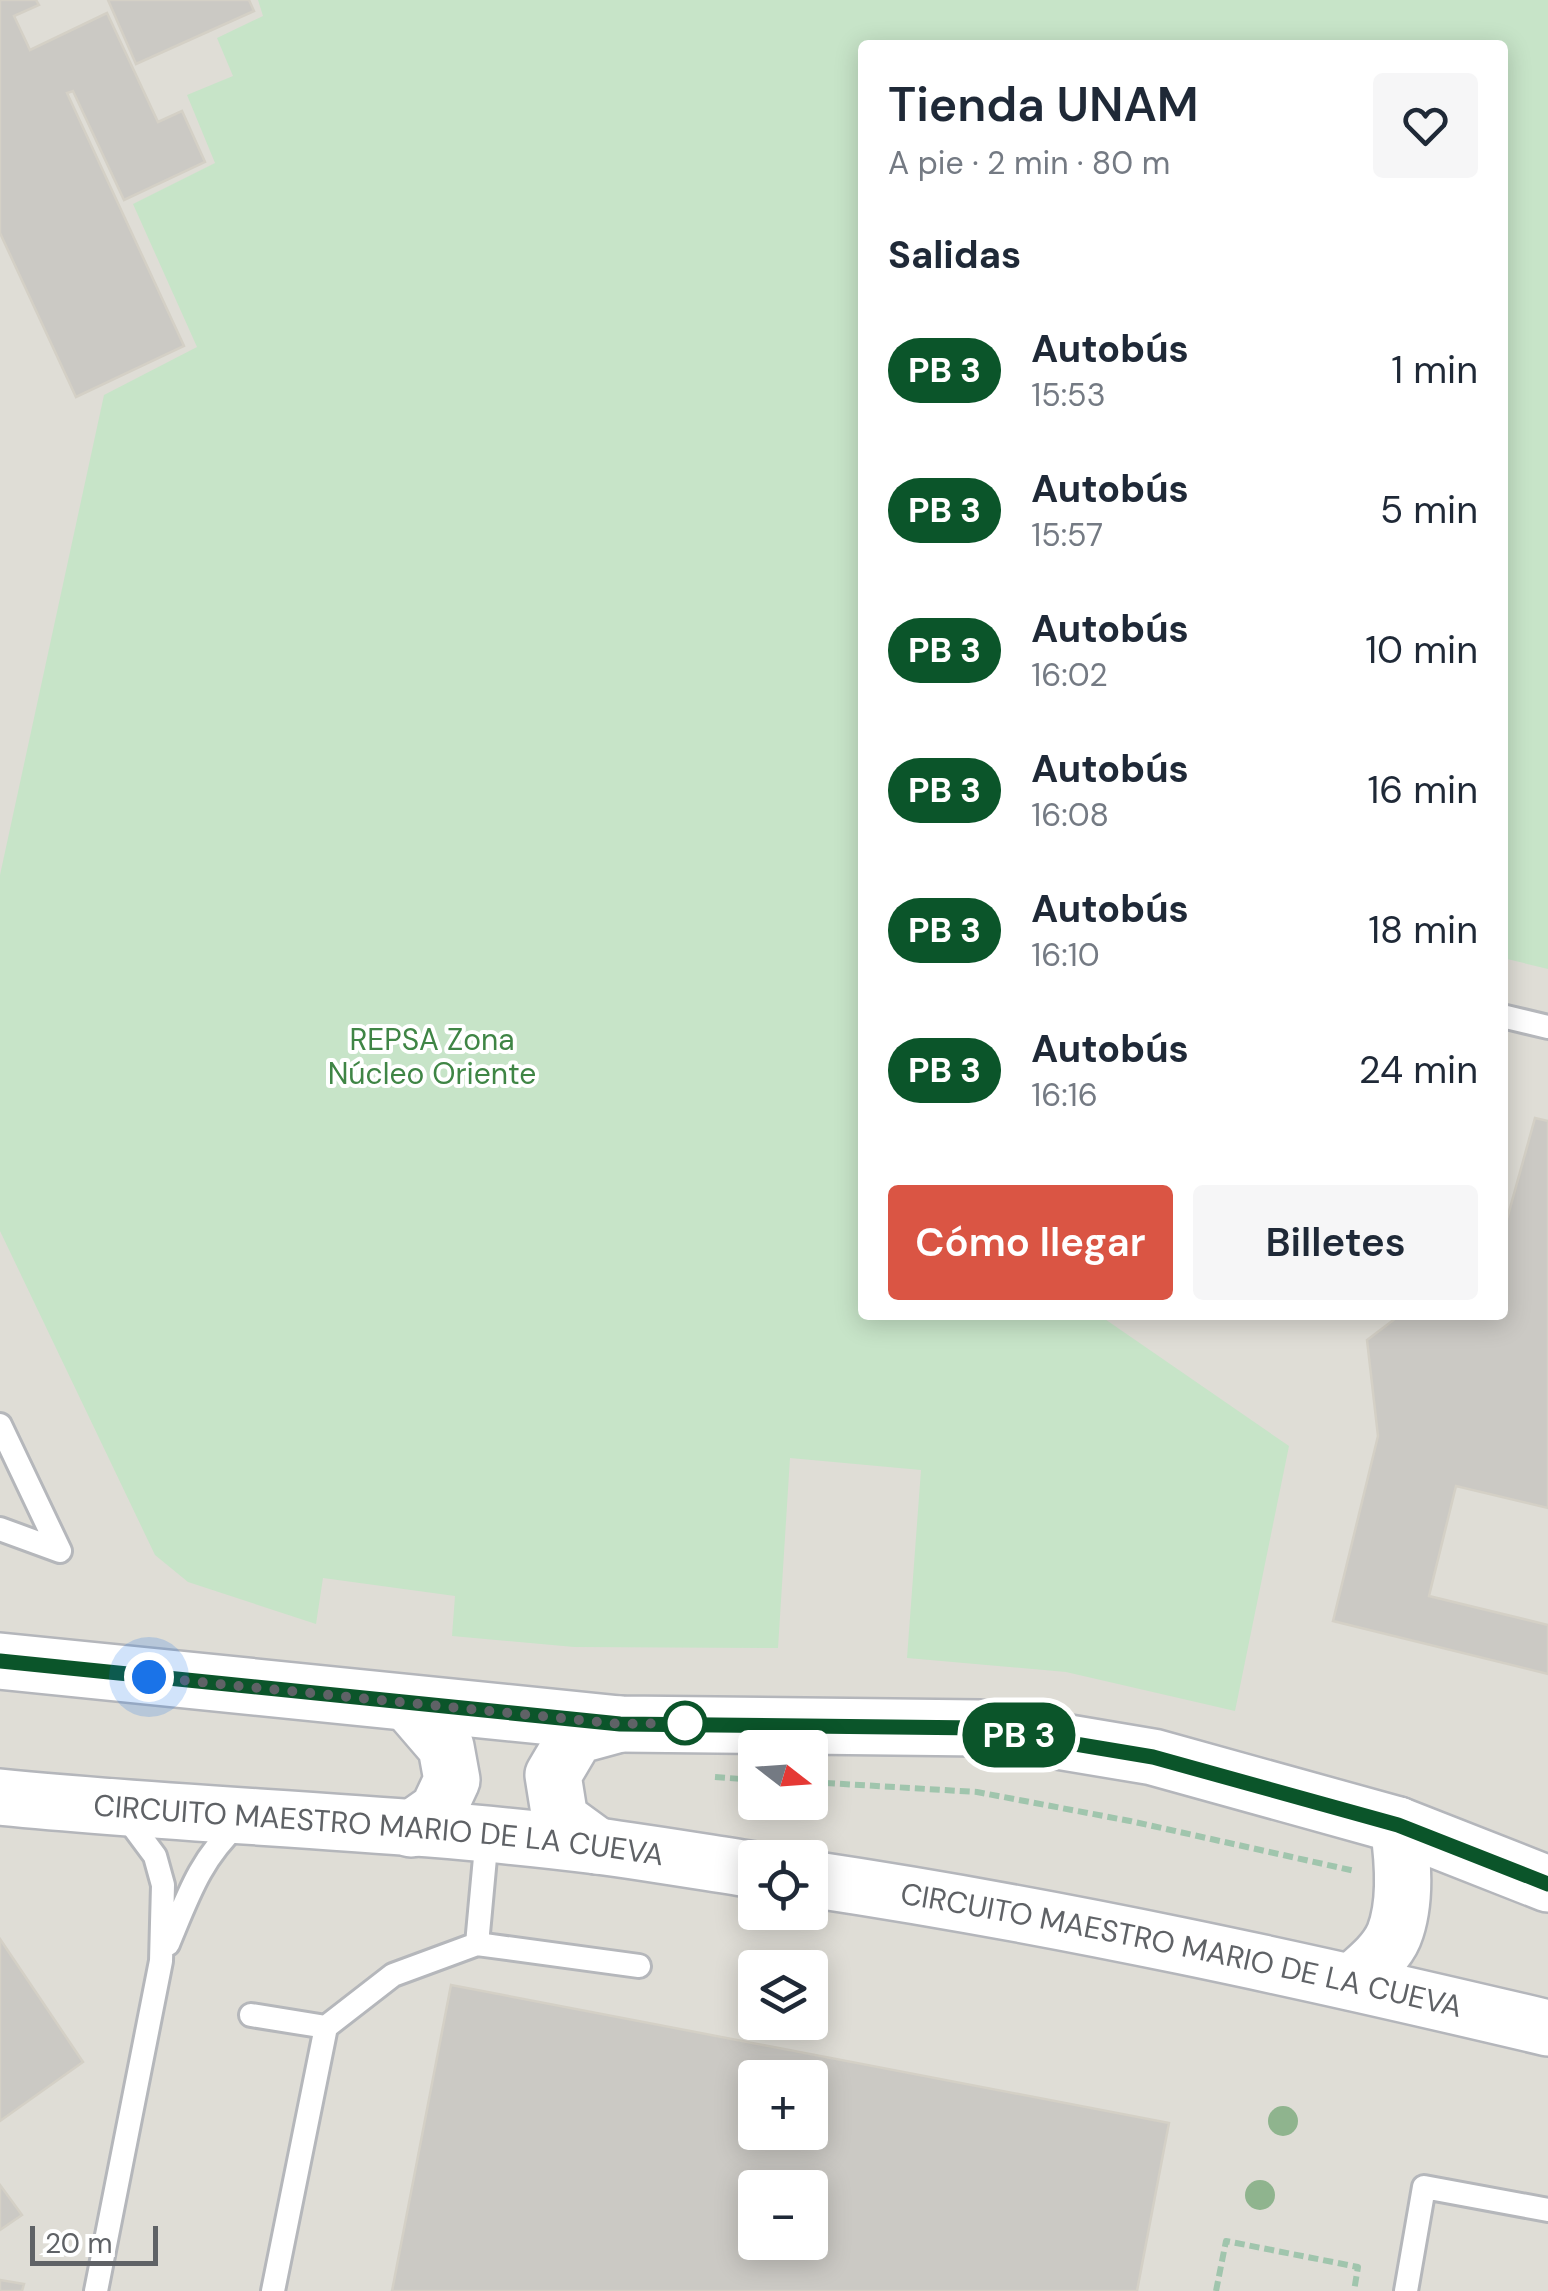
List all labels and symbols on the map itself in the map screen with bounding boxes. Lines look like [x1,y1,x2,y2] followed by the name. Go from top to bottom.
[328,1020,536,1093] park label: REPSA Zona Núcleo Oriente
[124,1652,174,1702] your location
[664,1702,706,1744] unlabelled marker
[949,1702,1089,1768] line badge: PB 3
[738,1730,828,1820] north arrow
[92,1785,666,1874] street label: CIRCUITO MAESTRO MARIO DE LA CUEVA
[898,1874,1466,2026] street label: CIRCUITO MAESTRO MARIO DE LA CUEVA
[30,2221,158,2266] scale bar

